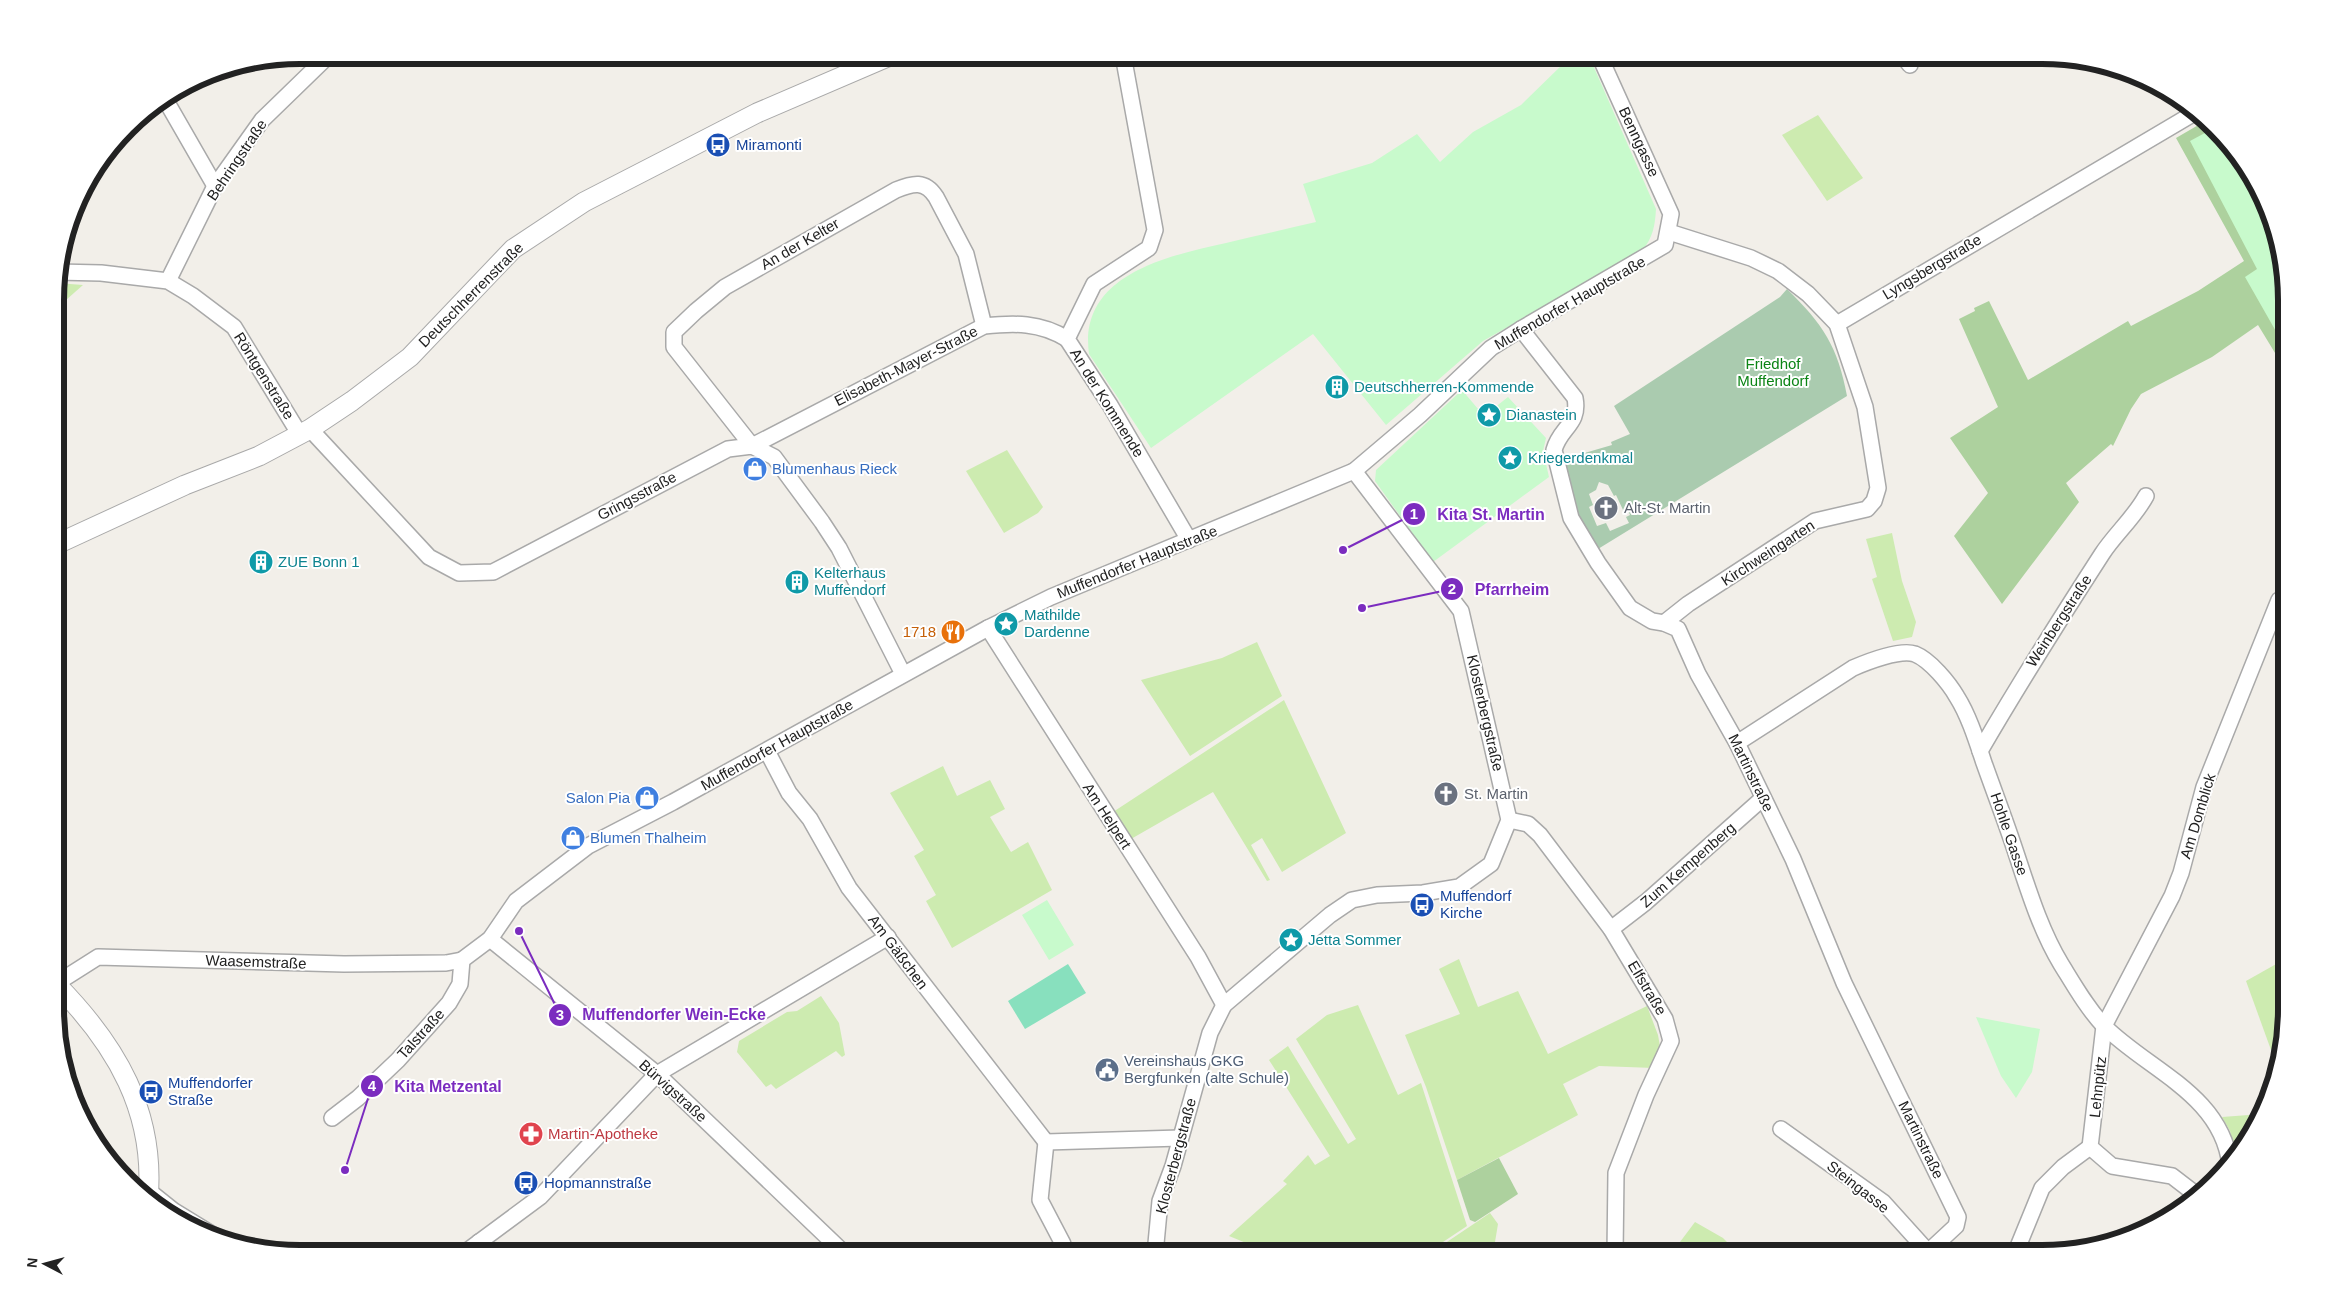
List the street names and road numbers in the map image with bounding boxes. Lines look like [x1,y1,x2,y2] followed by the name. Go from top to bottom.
[1616,104,1663,179] street label: Benngasse
[203,116,270,204] street label: Behringstraße
[758,214,842,273] street label: An der Kelter
[1879,230,1984,303] street label: Lyngsbergstraße
[415,239,526,350] street label: Deutschherrenstraße
[1491,252,1648,353] street label: Muffendorfer Hauptstraße
[831,322,980,409] street label: Elisabeth-Mayer-Straße
[231,329,298,422] street label: Röntgenstraße
[1067,345,1148,460] street label: An der Kommende
[594,468,679,523] street label: Gringsstraße
[1718,516,1817,589] street label: Kirchweingarten
[1054,522,1219,602] street label: Muffendorfer Hauptstraße
[2022,571,2095,670] street label: Weinbergstraße
[1464,653,1507,773] street label: Klosterbergstraße
[698,696,856,794] street label: Muffendorfer Hauptstraße
[1725,731,1778,814] street label: Martinstraße
[2176,771,2219,861] street label: Am Domblick
[1080,780,1135,853] street label: Am Helpert
[1987,790,2032,878] street label: Hohle Gasse
[1637,819,1739,910] street label: Zum Kempenberg
[865,911,932,992] street label: Am Gäßchen
[205,951,307,972] street label: Waasemstraße
[1625,958,1670,1018] street label: Elfstraße
[394,1005,448,1062] street label: Talstraße
[2086,1055,2109,1119] street label: Lehnpütz
[636,1056,711,1125] street label: Bürvigstraße
[1152,1096,1199,1216] street label: Klosterbergstraße
[1895,1098,1948,1181] street label: Martinstraße
[1824,1157,1893,1216] street label: Steingasse

